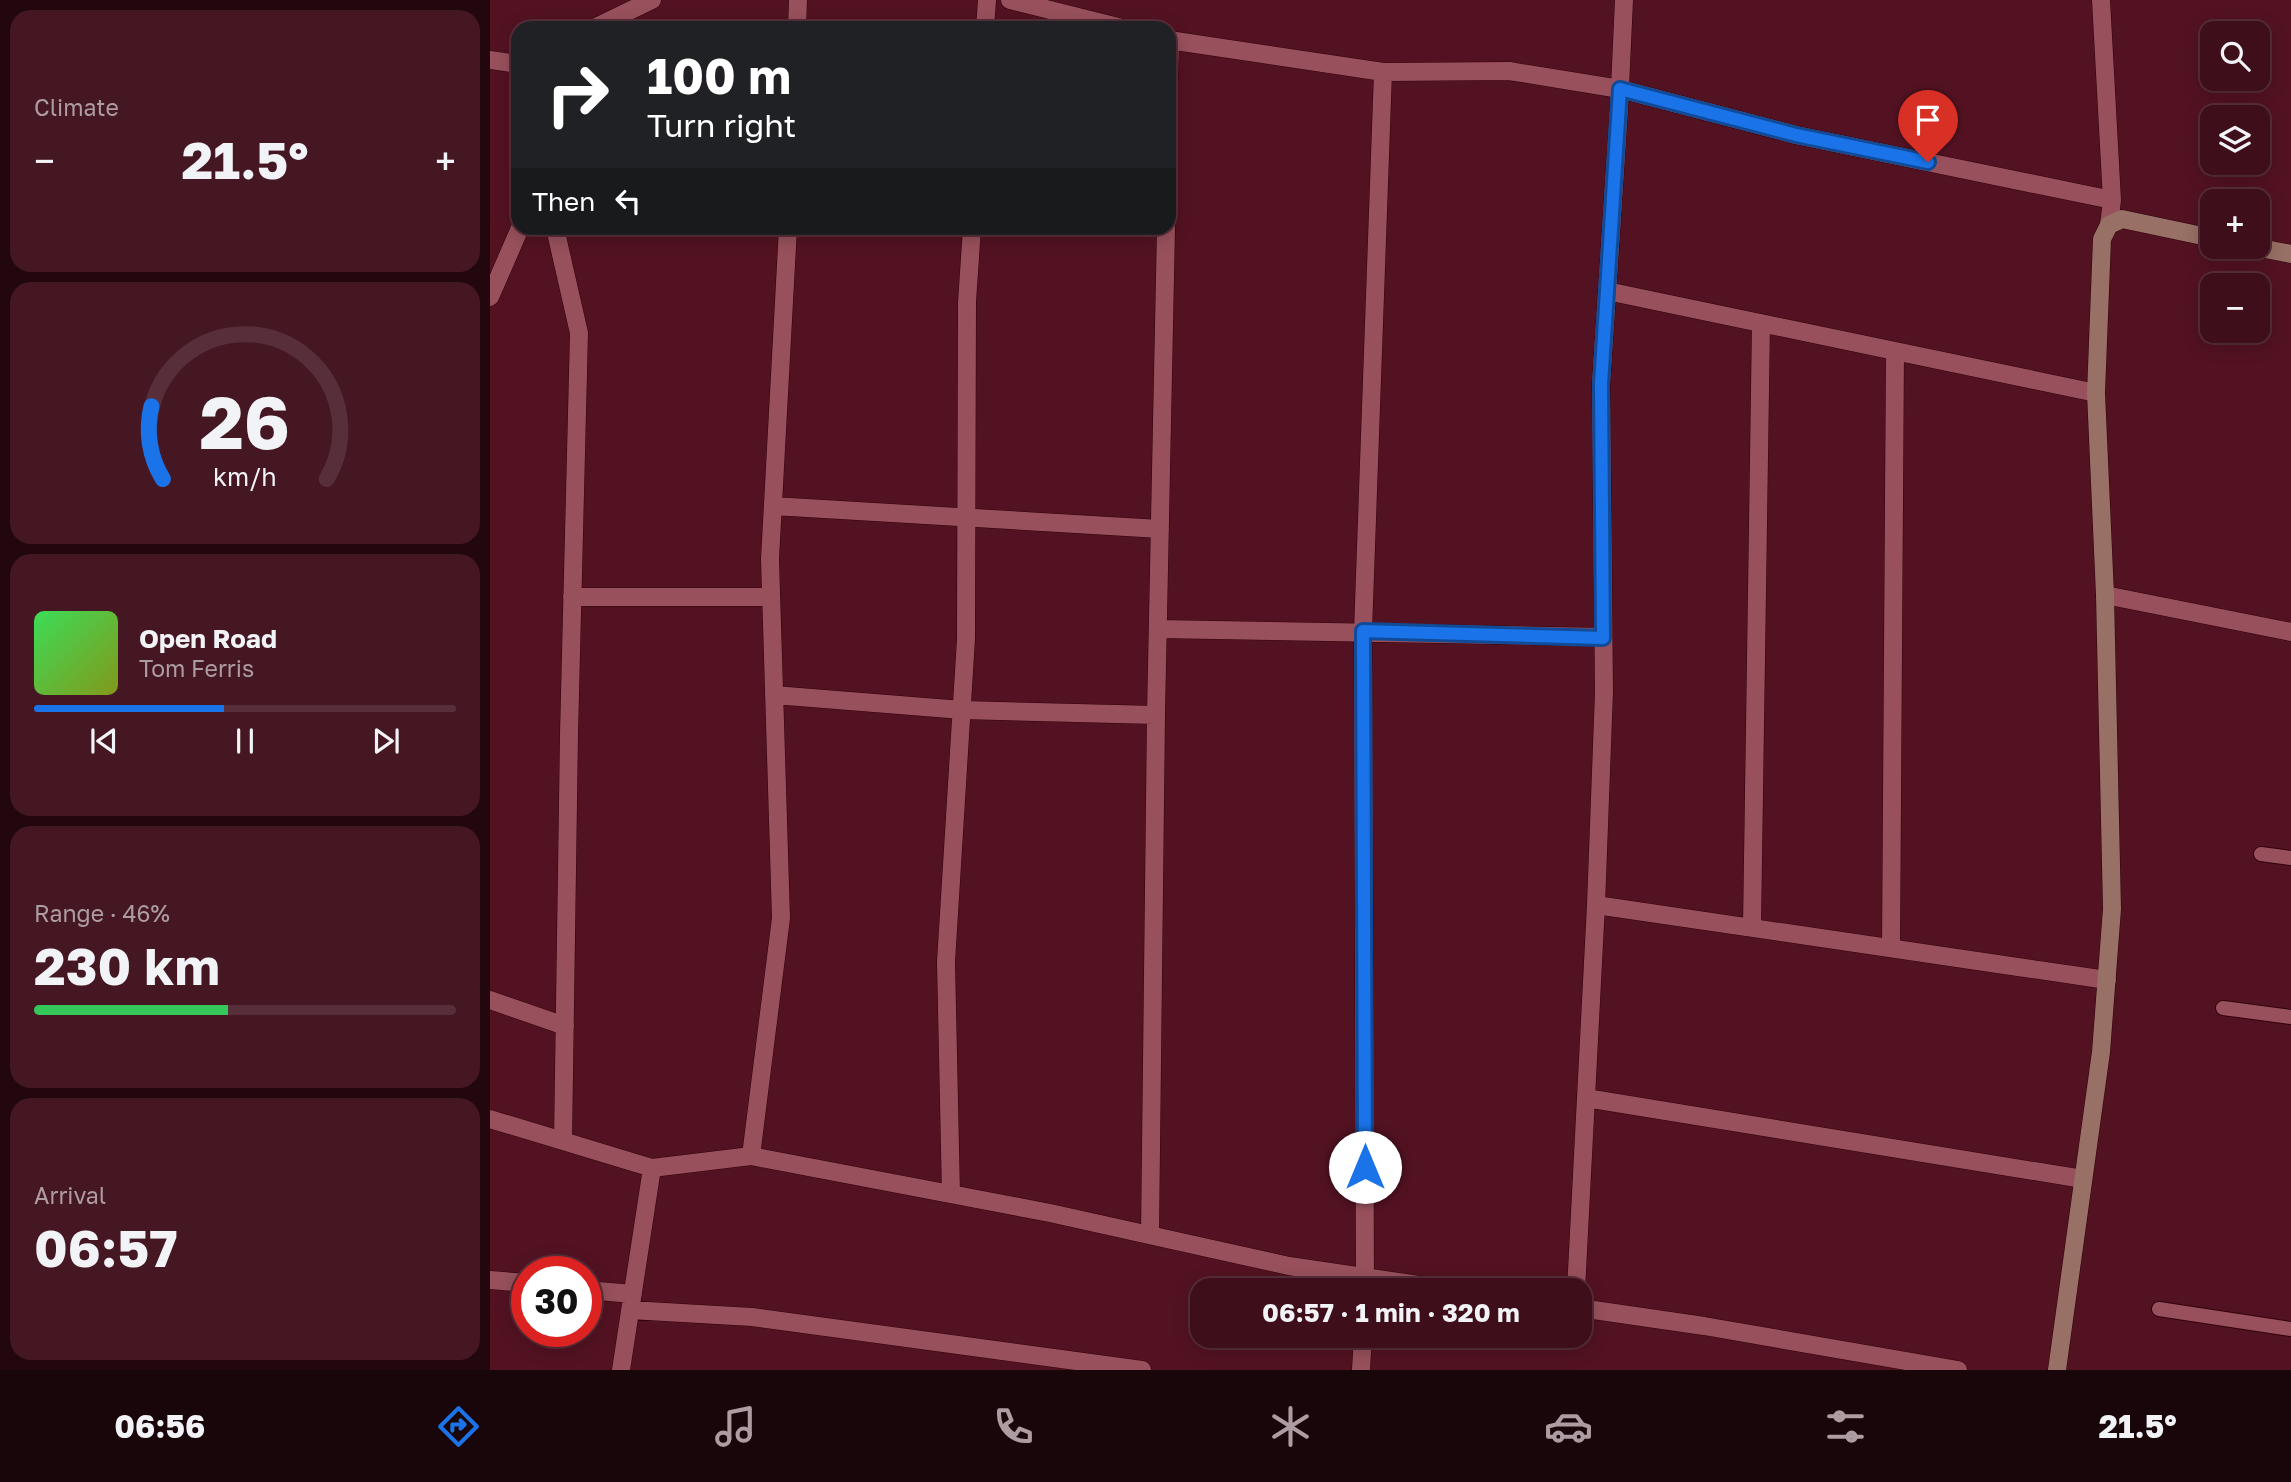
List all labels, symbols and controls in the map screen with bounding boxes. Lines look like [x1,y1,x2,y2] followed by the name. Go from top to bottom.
[2200,21,2270,343] map controls
[2200,21,2270,91] button: search
[647,46,791,105] text: 100 m
[532,49,623,140] icon: right
[1898,90,1958,162] pin
[34,93,119,121] text: Climate
[1909,101,1947,139] icon: arrive
[2200,105,2270,175] button: layers
[647,106,796,144] text: Turn right
[181,128,309,190] text: 21.5°
[34,138,55,183] text: −
[435,138,456,183] text: +
[609,182,647,220] icon: left
[532,186,595,217] text: Then
[2200,189,2270,259] button: +
[2200,273,2270,343] button: −
[200,378,290,465] text: 26
[213,461,277,492] text: km/h
[139,623,277,654] text: Open Road
[139,654,254,682] text: Tom Ferris
[85,722,123,760] icon: previous
[226,722,264,760] icon: pause
[367,722,405,760] icon: next
[34,899,170,927] text: Range · 46%
[34,934,220,996] text: 230 km
[1328,1130,1402,1204] position arrow
[34,1181,106,1209] text: Arrival
[34,1216,178,1278] text: 06:57
[511,1256,602,1347] speed limit sign: 30
[1262,1297,1520,1328] text: 06:57 · 1 min · 320 m
[434,1402,483,1451] icon: directions
[711,1402,760,1451] icon: music
[989,1402,1038,1451] icon: phone
[1266,1402,1315,1451] icon: climate
[1544,1402,1593,1451] icon: car
[1821,1402,1870,1451] icon: filters
[114,1407,205,1445] text: 06:56
[2098,1407,2177,1445] text: 21.5°

